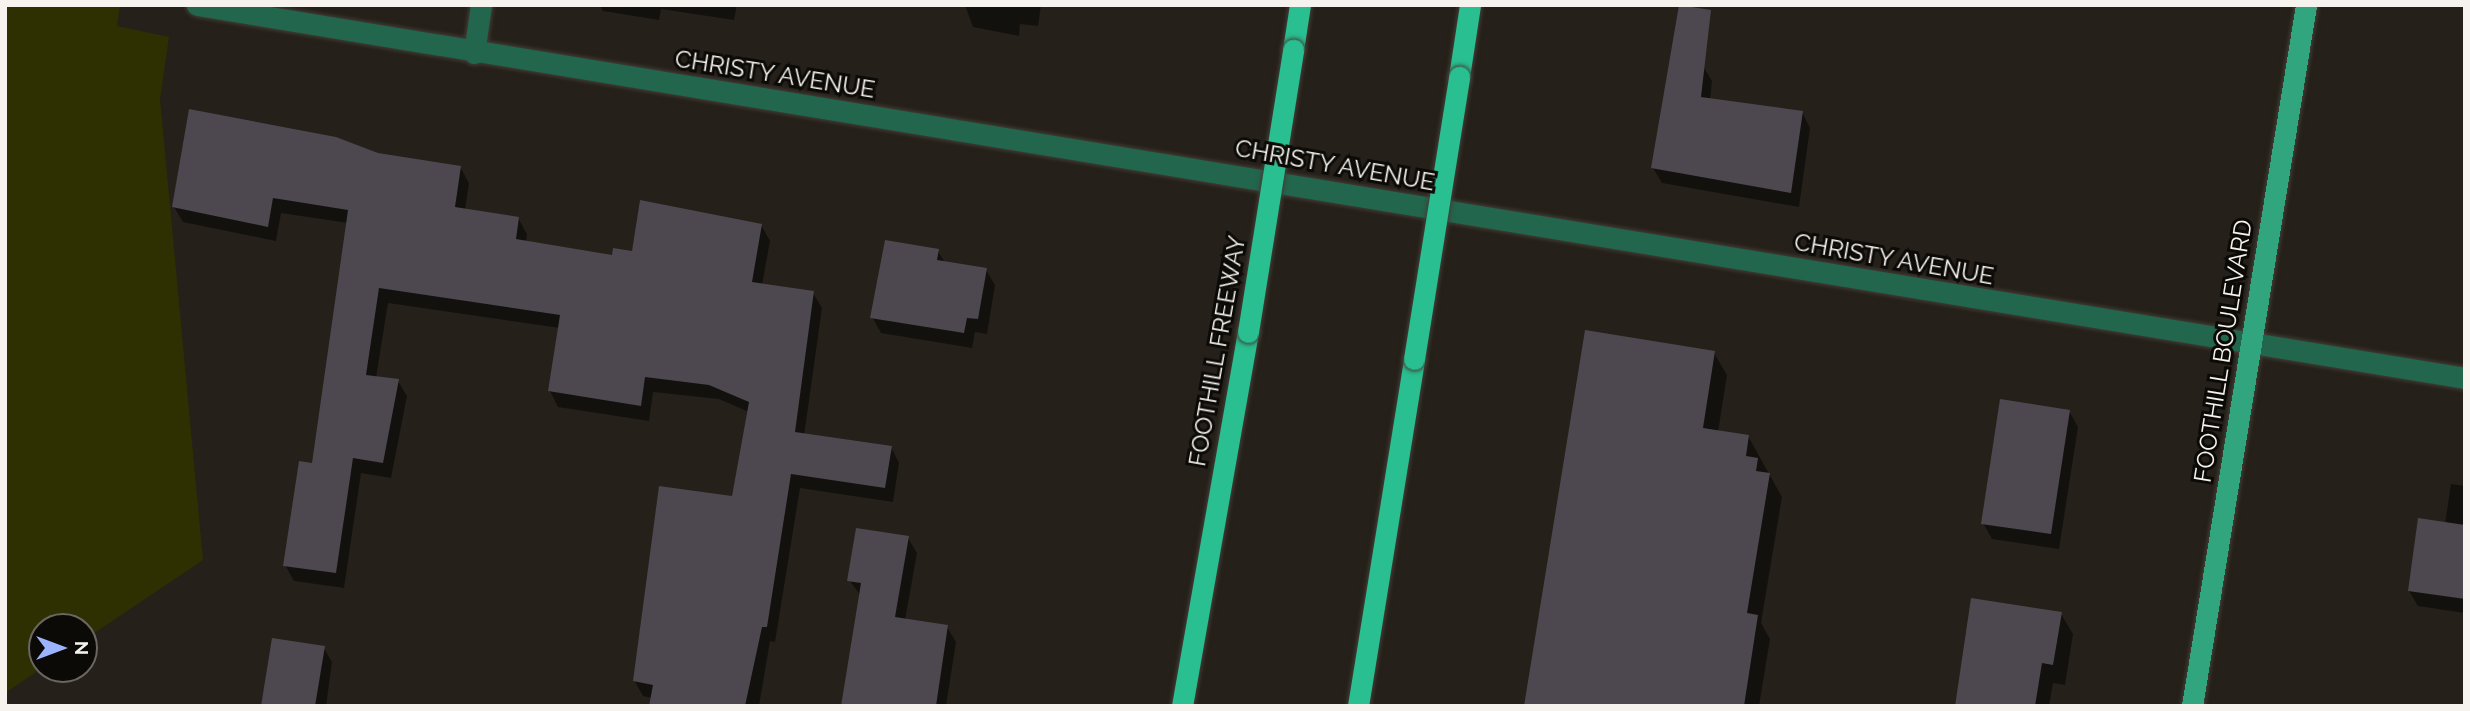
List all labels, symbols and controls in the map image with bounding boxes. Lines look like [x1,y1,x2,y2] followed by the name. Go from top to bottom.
[672,44,878,104] street label: CHRISTY AVENUE
[1232,133,1438,197] street label: CHRISTY AVENUE
[2188,217,2258,485] street label: FOOTHILL BOULEVARD
[1791,227,1997,291] street label: CHRISTY AVENUE
[1182,233,1252,469] street label: FOOTHILL FREEWAY
[28,613,98,683] north arrow
[71,641,93,655] text: N

